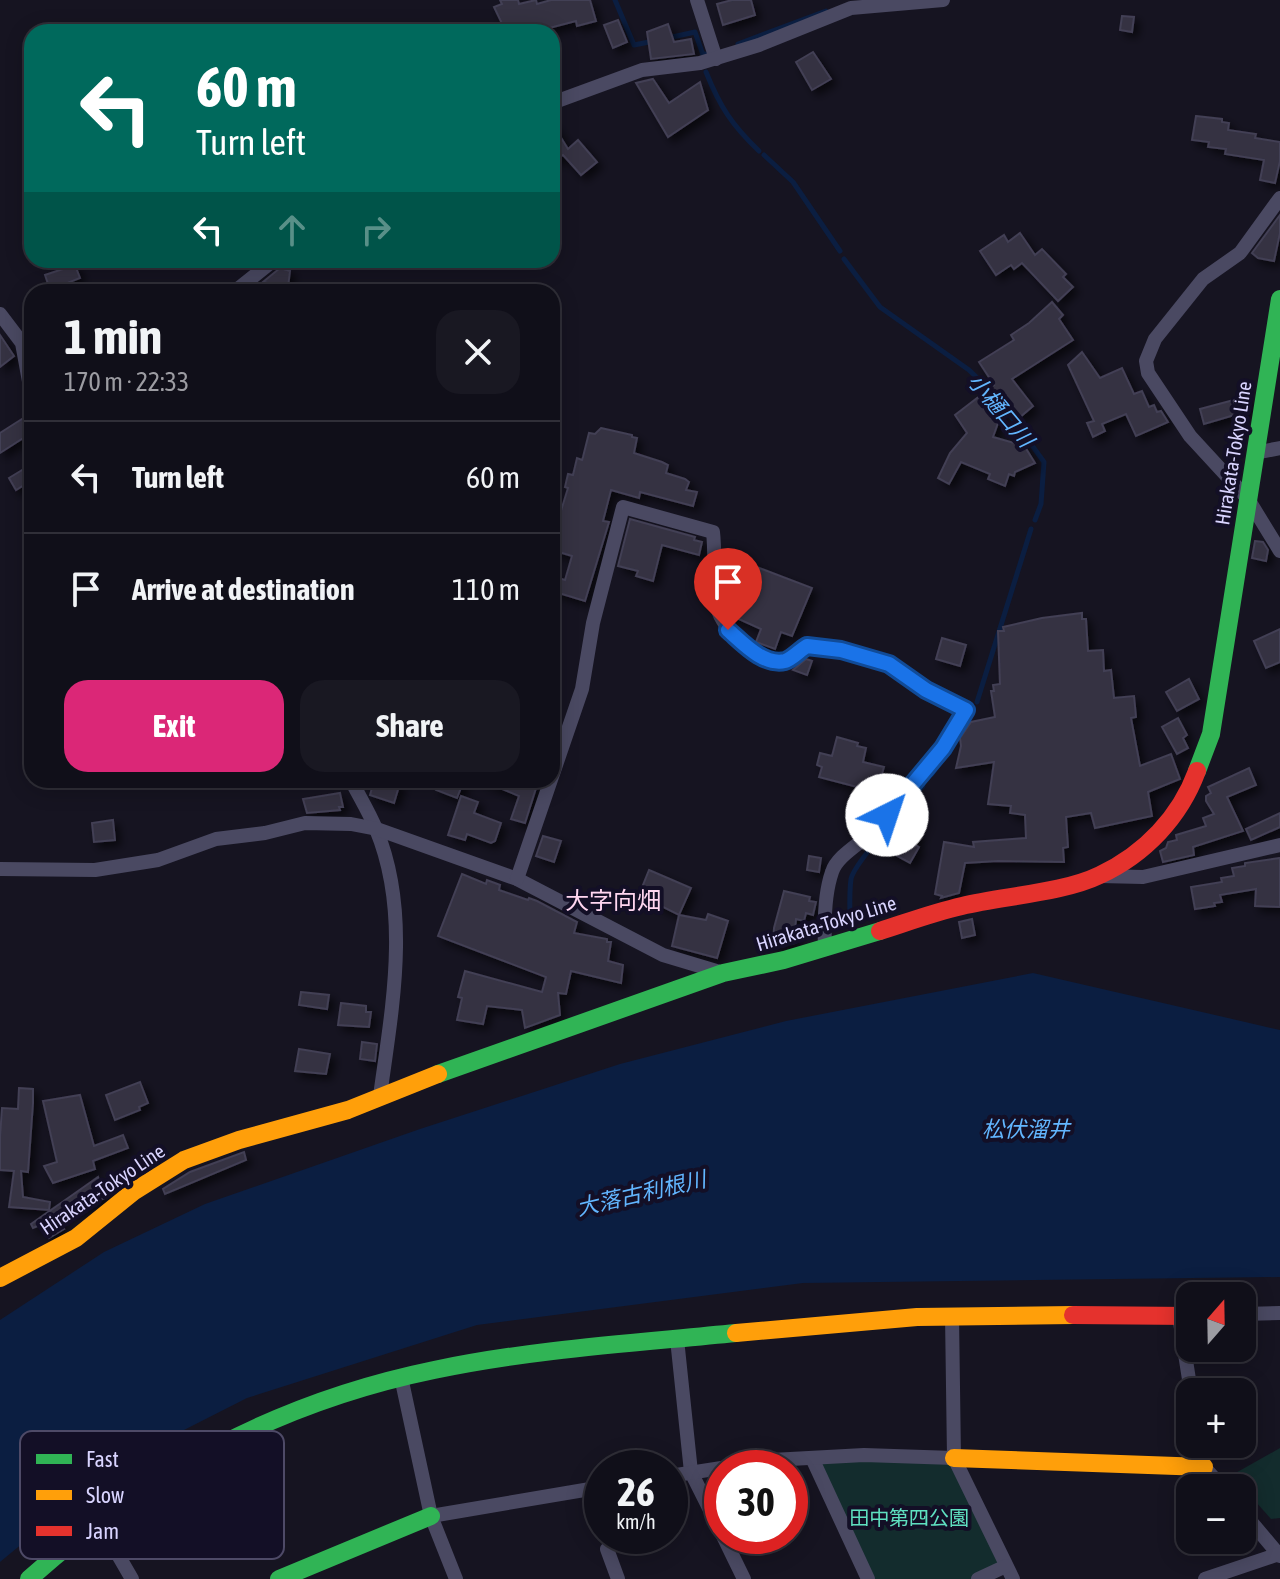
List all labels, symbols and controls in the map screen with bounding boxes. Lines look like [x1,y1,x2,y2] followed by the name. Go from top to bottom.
[196,55,297,119] text: 60 m
[64,56,168,160] icon: left
[196,121,306,163] text: Turn left
[186,208,230,252] icon: left
[270,208,314,252] icon: ahead
[354,208,398,252] icon: right
[64,309,162,364] text: 1 min
[436,310,520,394] button: close
[64,367,189,397] text: 170 m · 22:33
[963,368,1041,454] water label: 小樋口川
[1210,379,1256,527] street label: Hirakata-Tokyo Line
[64,455,108,499] icon: left
[132,460,224,494] text: Turn left
[466,460,520,494] text: 60 m
[694,548,762,630] pin
[706,560,750,604] icon: arrive
[64,567,108,611] icon: arrive
[132,572,354,606] text: Arrive at destination
[452,572,520,606] text: 110 m
[64,680,284,772] button: Exit
[300,680,520,772] button: Share
[845,773,929,857] position arrow
[565,887,661,914] district label: 大字向畑
[753,891,899,955] street label: Hirakata-Tokyo Line
[982,1116,1072,1142] water label: 松伏溜井
[35,1139,169,1239] street label: Hirakata-Tokyo Line
[574,1165,710,1221] water label: 大落古利根川
[1176,1282,1256,1362] north arrow
[1176,1282,1256,1554] map controls
[1176,1378,1256,1458] button: +
[20,1431,284,1559] legend
[86,1446,119,1472] text: Fast
[704,1450,808,1554] speed limit sign: 30
[617,1469,655,1514] text: 26
[1176,1474,1256,1554] button: −
[86,1482,124,1508] text: Slow
[849,1506,969,1529] park label: 田中第四公園
[616,1510,656,1533] text: km/h
[86,1518,119,1544] text: Jam

